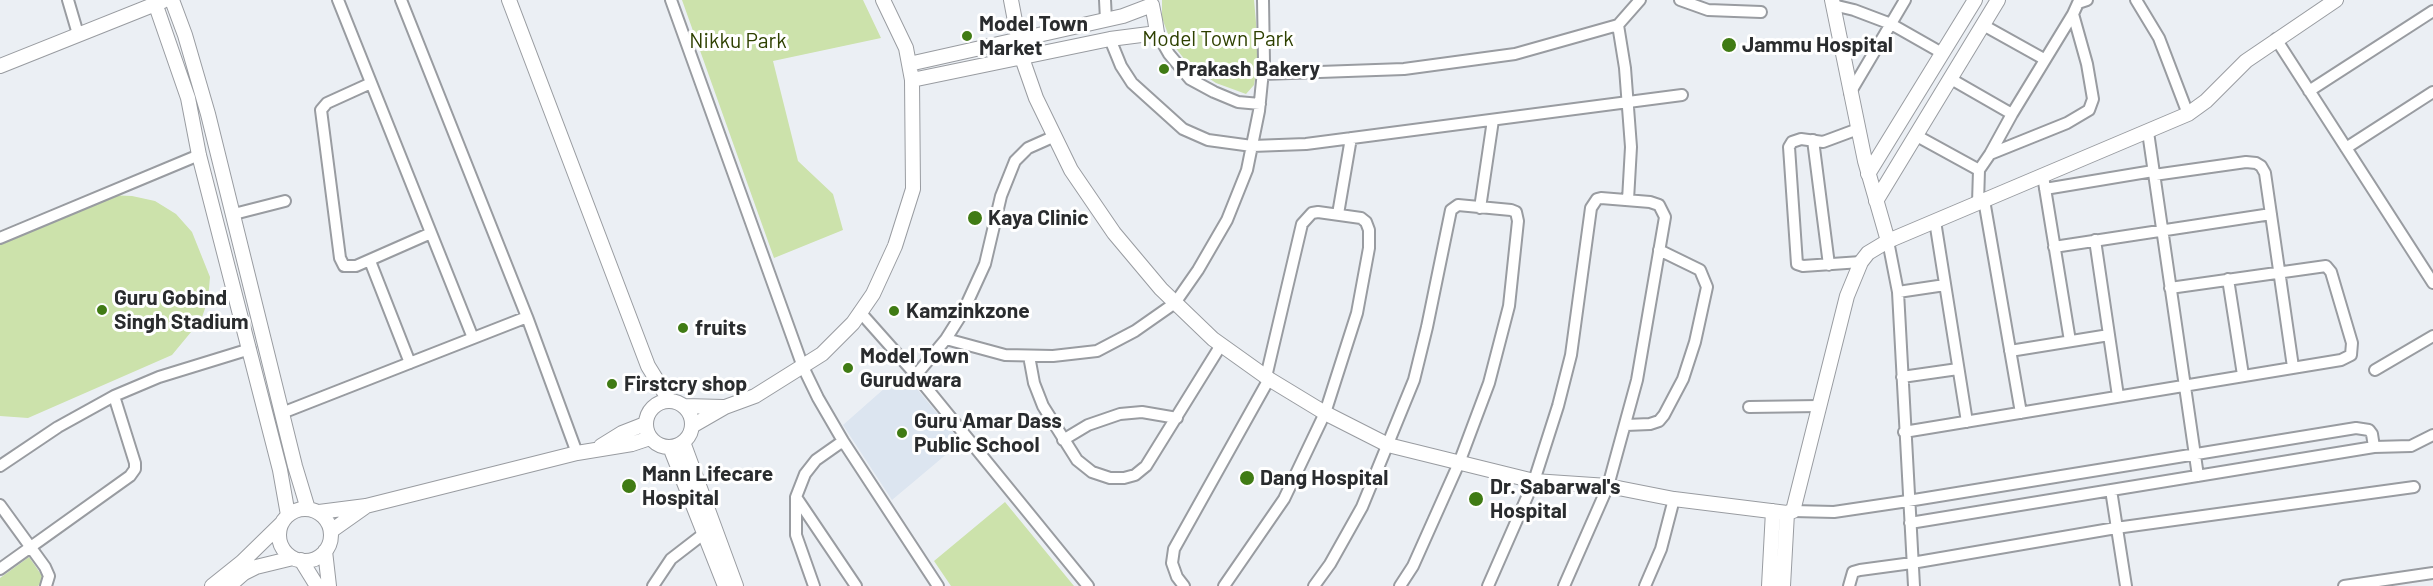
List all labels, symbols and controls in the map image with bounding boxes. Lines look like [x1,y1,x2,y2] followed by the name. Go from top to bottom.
[979,11,1088,61] place label: Model Town Market
[1142,26,1294,52] park label: Model Town Park
[689,28,787,54] park label: Nikku Park
[960,29,974,43] marker: Model Town Market
[1742,32,1893,58] place label: Jammu Hospital
[1720,36,1738,54] marker: Jammu Hospital
[1176,56,1320,82] place label: Prakash Bakery
[1157,62,1171,76] marker: Prakash Bakery
[988,205,1089,231] place label: Kaya Clinic
[966,209,984,227] marker: Kaya Clinic
[114,285,248,335] place label: Guru Gobind Singh Stadium
[906,298,1030,324] place label: Kamzinkzone
[95,303,109,317] marker: Guru Gobind Singh Stadium
[887,304,901,318] marker: Kamzinkzone
[695,315,746,341] place label: fruits
[676,321,690,335] marker: fruits
[860,343,969,393] place label: Model Town Gurudwara
[841,361,855,375] marker: Model Town Gurudwara
[624,371,747,397] place label: Firstcry shop
[605,377,619,391] marker: Firstcry shop
[914,408,1062,458] place label: Guru Amar Dass Public School
[895,426,909,440] marker: Guru Amar Dass Public School
[642,461,773,511] place label: Mann Lifecare Hospital
[1260,465,1388,491] place label: Dang Hospital
[1238,469,1256,487] marker: Dang Hospital
[1490,474,1620,524] place label: Dr. Sabarwal's Hospital
[620,477,638,495] marker: Mann Lifecare Hospital
[1467,490,1485,508] marker: Dr. Sabarwal's Hospital

